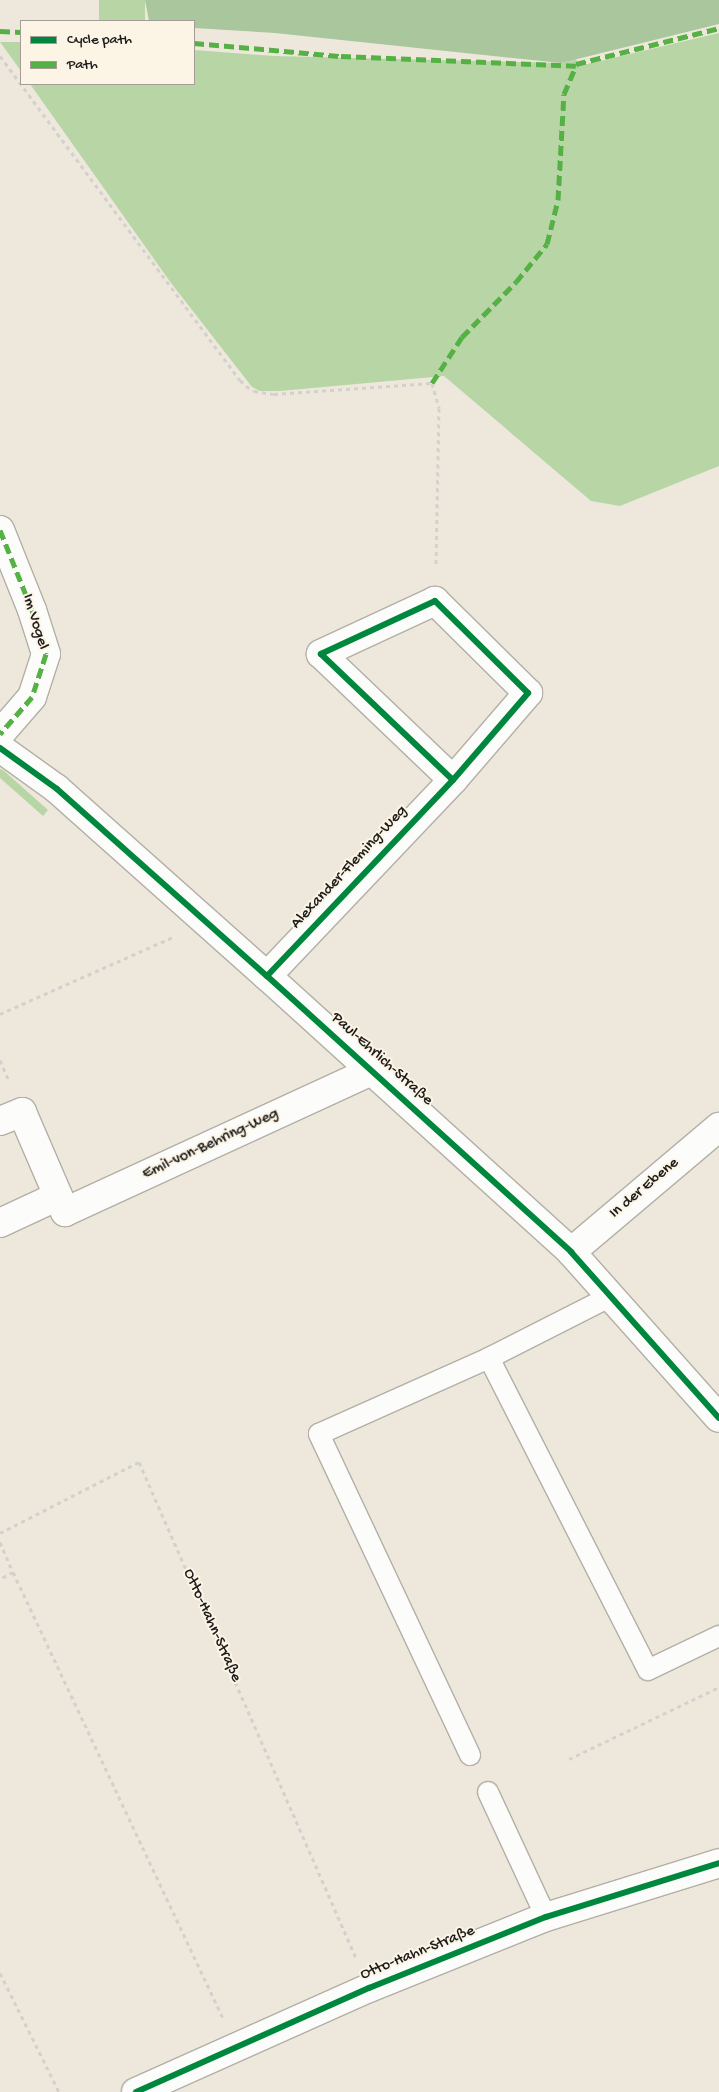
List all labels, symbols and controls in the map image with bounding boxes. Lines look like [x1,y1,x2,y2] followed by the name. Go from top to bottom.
[20,20,195,85] legend
[67,31,132,49] text: Cycle path
[67,56,98,74] text: Path
[16,592,52,652] street label: Im Vogel
[288,802,412,934] street label: Alexander-Fleming-Weg
[326,1009,436,1111] street label: Paul-Ehrlich-Straße
[140,1105,282,1185] street label: Emil-von-Behring-Weg
[606,1154,684,1224] street label: In der Ebene
[177,1566,245,1686] street label: Otto-Hahn-Straße
[358,1922,478,1986] street label: Otto-Hahn-Straße

